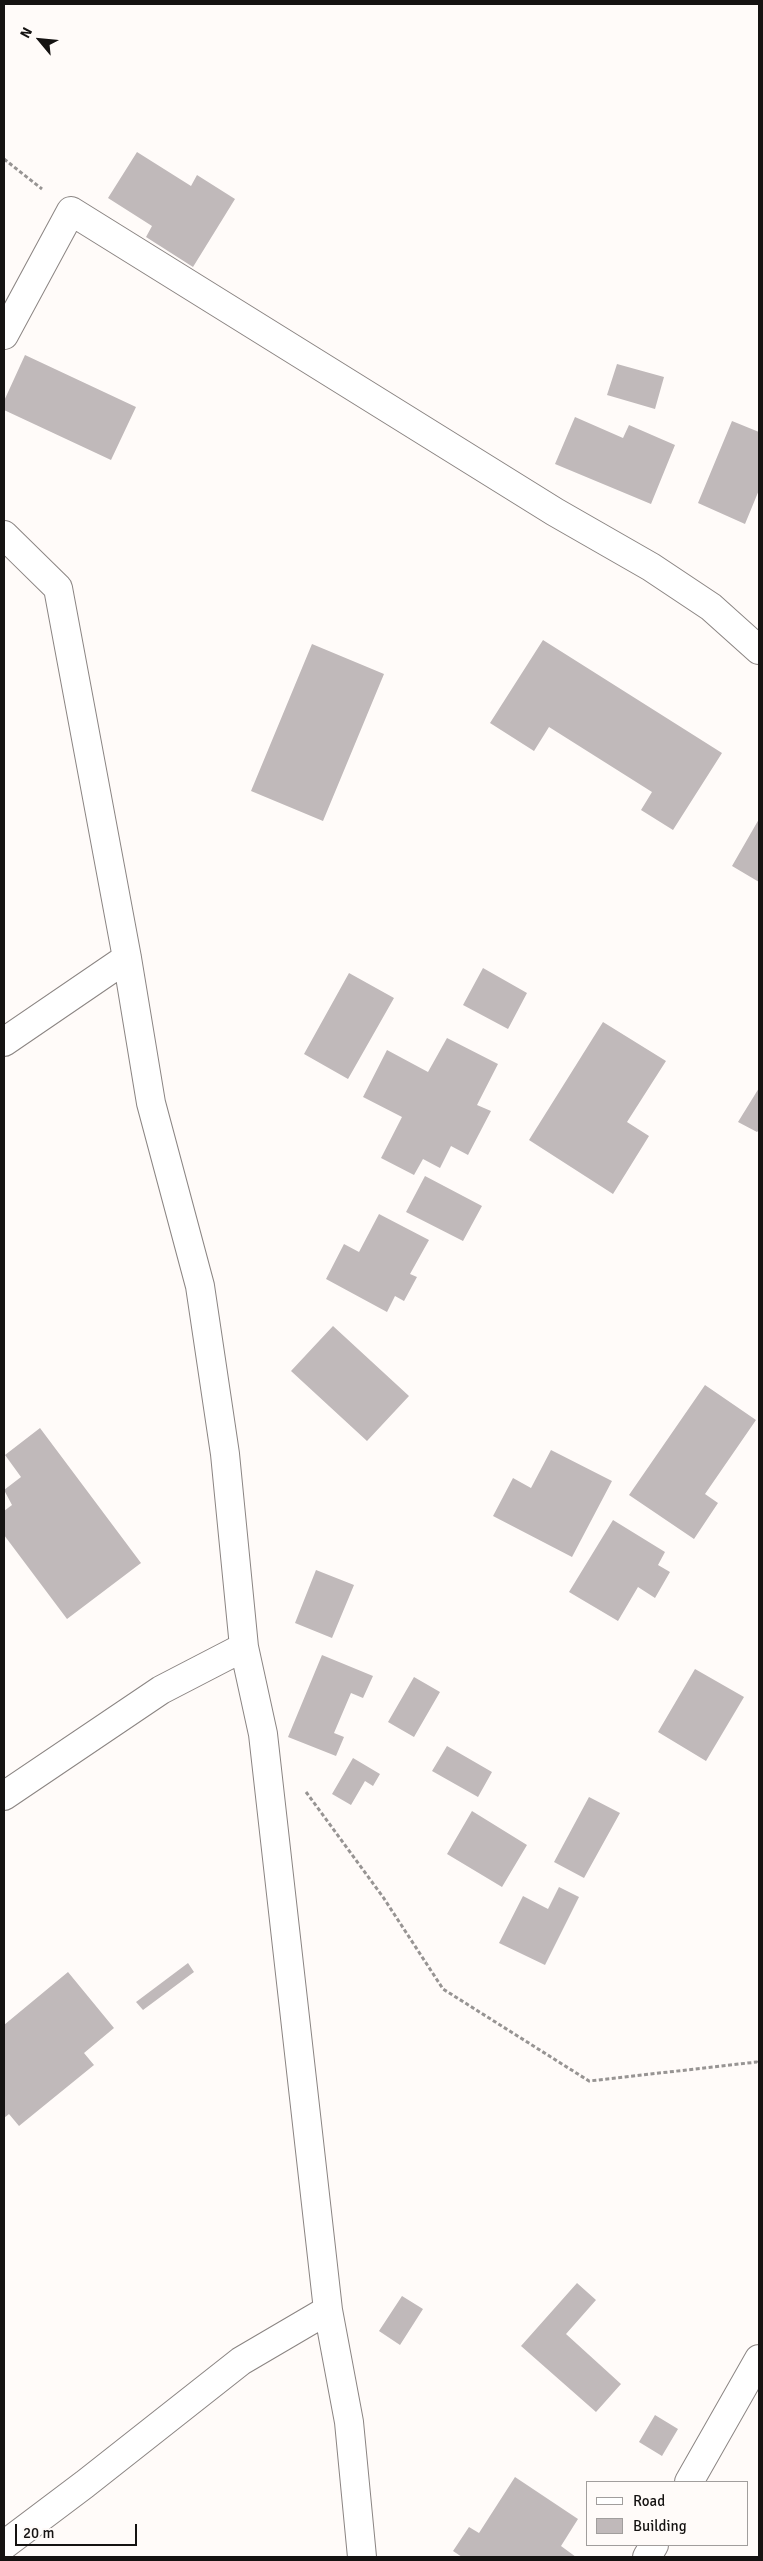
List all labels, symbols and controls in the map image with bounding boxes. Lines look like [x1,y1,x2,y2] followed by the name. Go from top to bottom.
[15,15,65,65] north arrow
[17,24,36,41] text: N
[586,2481,748,2546] legend
[633,2492,665,2510] text: Road
[18,2514,140,2546] scale bar
[633,2517,687,2535] text: Building
[23,2524,54,2542] text: 20 m

